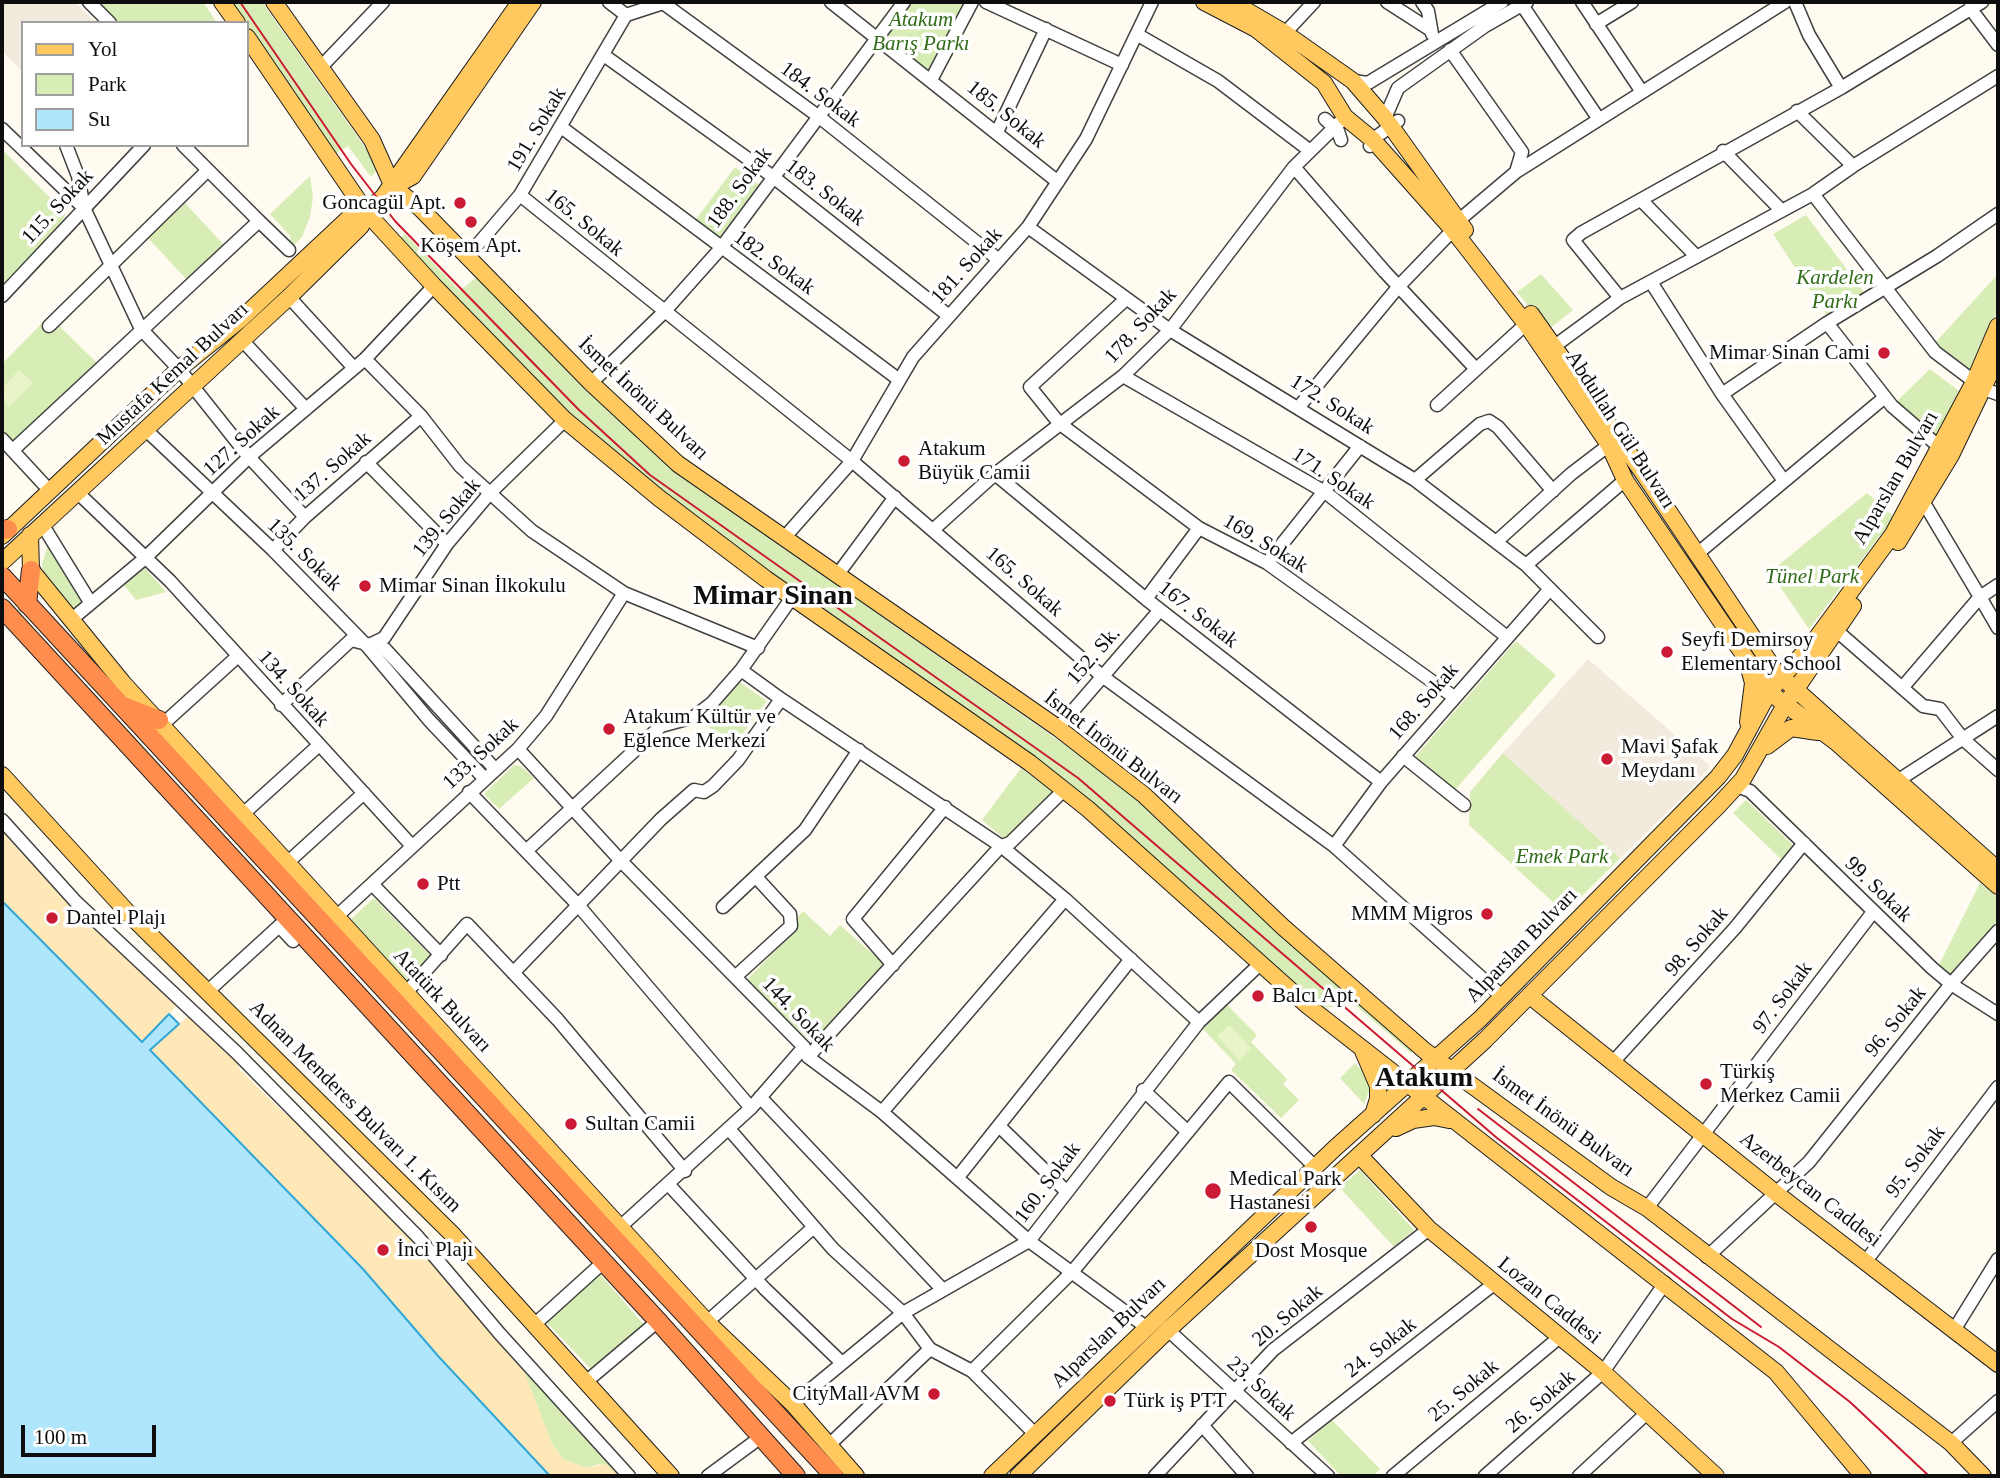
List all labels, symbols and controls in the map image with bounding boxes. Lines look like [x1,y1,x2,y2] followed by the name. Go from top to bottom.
[872,7,970,57] park label: Atakum Barış Parkı
[21,21,248,147] legend
[88,37,117,61] text: Yol
[775,57,865,133] street label: 184. Sokak
[88,72,127,96] text: Park
[961,75,1051,155] street label: 185. Sokak
[502,83,572,177] street label: 191. Sokak
[88,107,110,131] text: Su
[702,142,778,234] street label: 188. Sokak
[780,154,870,232] street label: 183. Sokak
[17,164,99,250] street label: 115. Sokak
[539,183,629,263] street label: 165. Sokak
[322,190,446,216] place label: Goncagül Apt.
[452,195,468,211] marker: Goncagül Apt.
[463,214,479,230] marker: Köşem Apt.
[926,222,1008,310] street label: 181. Sokak
[728,225,820,301] street label: 182. Sokak
[420,233,522,259] place label: Köşem Apt.
[1796,265,1874,315] park label: Kardelen Parkı
[1100,283,1182,369] street label: 178. Sokak
[92,297,254,451] street label: Mustafa Kemal Bulvarı
[573,332,713,466] street label: İsmet İnönü Bulvarı
[1709,340,1870,366] place label: Mimar Sinan Cami
[1876,345,1892,361] marker: Mimar Sinan Cami
[1560,346,1680,514] street label: Abdullah Gül Bulvarı
[1285,369,1379,441] street label: 172. Sokak
[198,400,286,482] street label: 127. Sokak
[1848,407,1944,549] street label: Alparslan Bulvarı
[289,426,377,508] street label: 137. Sokak
[918,436,1031,486] place label: Atakum Büyük Camii
[1287,442,1379,516] street label: 171. Sokak
[896,453,912,469] marker: Atakum Büyük Camii
[407,473,487,563] street label: 139. Sokak
[1218,509,1312,579] street label: 169. Sokak
[261,513,347,597] street label: 135. Sokak
[980,541,1068,623] street label: 165. Sokak
[1765,564,1859,590] park label: Tünel Park
[379,573,566,599] place label: Mimar Sinan İlkokulu
[1153,576,1243,654] street label: 167. Sokak
[357,578,373,594] marker: Mimar Sinan İlkokulu
[693,580,853,614] district label: Mimar Sinan
[1062,622,1126,690] street label: 152. Sk.
[1681,627,1841,677] place label: Seyfi Demirsoy Elementary School
[1659,644,1675,660] marker: Seyfi Demirsoy Elementary School
[252,645,334,733] street label: 134. Sokak
[1383,658,1465,746] street label: 168. Sokak
[1039,686,1187,810] street label: İsmet İnönü Bulvarı
[623,704,776,754] place label: Atakum Kültür ve Eğlence Merkezi
[438,713,524,795] street label: 133. Sokak
[601,721,617,737] marker: Atakum Kültür ve Eğlence Merkezi
[1621,734,1718,784] place label: Mavi Şafak Meydanı
[1599,751,1615,767] marker: Mavi Şafak Meydanı
[1516,844,1608,870] park label: Emek Park
[1839,852,1917,928] street label: 99. Sokak
[437,871,460,897] place label: Ptt
[415,876,431,892] marker: Ptt
[1461,883,1583,1009] street label: Alparslan Bulvarı
[1351,901,1473,927] place label: MMM Migros
[1660,902,1734,982] street label: 98. Sokak
[66,905,166,931] place label: Dantel Plajı
[1479,906,1495,922] marker: MMM Migros
[44,910,60,926] marker: Dantel Plajı
[388,944,496,1058] street label: Atatürk Bulvarı
[1748,957,1818,1039] street label: 97. Sokak
[756,972,840,1058] street label: 144. Sokak
[1860,981,1932,1063] street label: 96. Sokak
[1272,983,1358,1009] place label: Balcı Apt.
[1250,988,1266,1004] marker: Balcı Apt.
[244,996,466,1218] street label: Adnan Menderes Bulvarı 1. Kısım
[1720,1059,1841,1109] place label: Türkiş Merkez Camii
[1375,1062,1473,1096] district label: Atakum
[1487,1063,1639,1183] street label: İsmet İnönü Bulvarı
[1698,1076,1714,1092] marker: Türkiş Merkez Camii
[585,1111,695,1137] place label: Sultan Camii
[563,1116,579,1132] marker: Sultan Camii
[1881,1121,1951,1203] street label: 95. Sokak
[1734,1127,1886,1253] street label: Azerbeycan Caddesi
[1010,1138,1086,1228] street label: 160. Sokak
[1229,1166,1342,1216] place label: Medical Park Hastanesi
[1203,1181,1223,1201] marker: Medical Park Hastanesi
[1303,1219,1319,1235] marker: Dost Mosque
[397,1237,473,1263] place label: İnci Plajı
[1255,1238,1367,1264] place label: Dost Mosque
[375,1242,391,1258] marker: İnci Plajı
[1492,1252,1606,1350] street label: Lozan Caddesi
[1046,1272,1172,1394] street label: Alparslan Bulvarı
[1248,1279,1328,1353] street label: 20. Sokak
[1340,1312,1422,1384] street label: 24. Sokak
[1221,1352,1301,1426] street label: 23. Sokak
[1424,1354,1504,1428] street label: 25. Sokak
[1501,1365,1581,1439] street label: 26. Sokak
[793,1381,920,1407] place label: CityMall AVM
[926,1386,942,1402] marker: CityMall AVM
[1124,1388,1227,1414] place label: Türk iş PTT
[1102,1393,1118,1409] marker: Türk iş PTT
[24,1412,159,1456] scale bar
[34,1425,87,1449] text: 100 m

